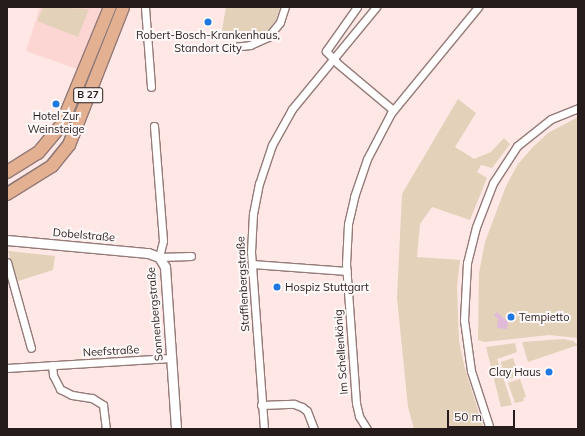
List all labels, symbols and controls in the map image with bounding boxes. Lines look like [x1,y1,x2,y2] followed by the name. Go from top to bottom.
[202,16,214,28] marker: Robert-Bosch-Krankenhaus, Standort City
[136,29,280,55] place label: Robert-Bosch-Krankenhaus, Standort City
[73,87,103,103] road number: B 27
[51,99,61,109] marker: Hotel Zur Weinsteige
[27,110,85,136] place label: Hotel Zur Weinsteige
[52,226,116,244] street label: Dobelstraße
[234,236,252,332] street label: Stafflenbergstraße
[144,266,166,362] street label: Sonnenbergstraße
[285,280,369,294] place label: Hospiz Stuttgart
[272,282,282,292] marker: Hospiz Stuttgart
[331,309,351,395] street label: Im Schellenkönig
[519,310,569,324] place label: Tempietto
[506,312,516,322] marker: Tempietto
[82,343,140,359] street label: Neefstraße
[489,365,541,379] place label: Clay Haus
[544,367,554,377] marker: Clay Haus
[449,402,517,428] scale bar
[454,409,482,424] text: 50 m

